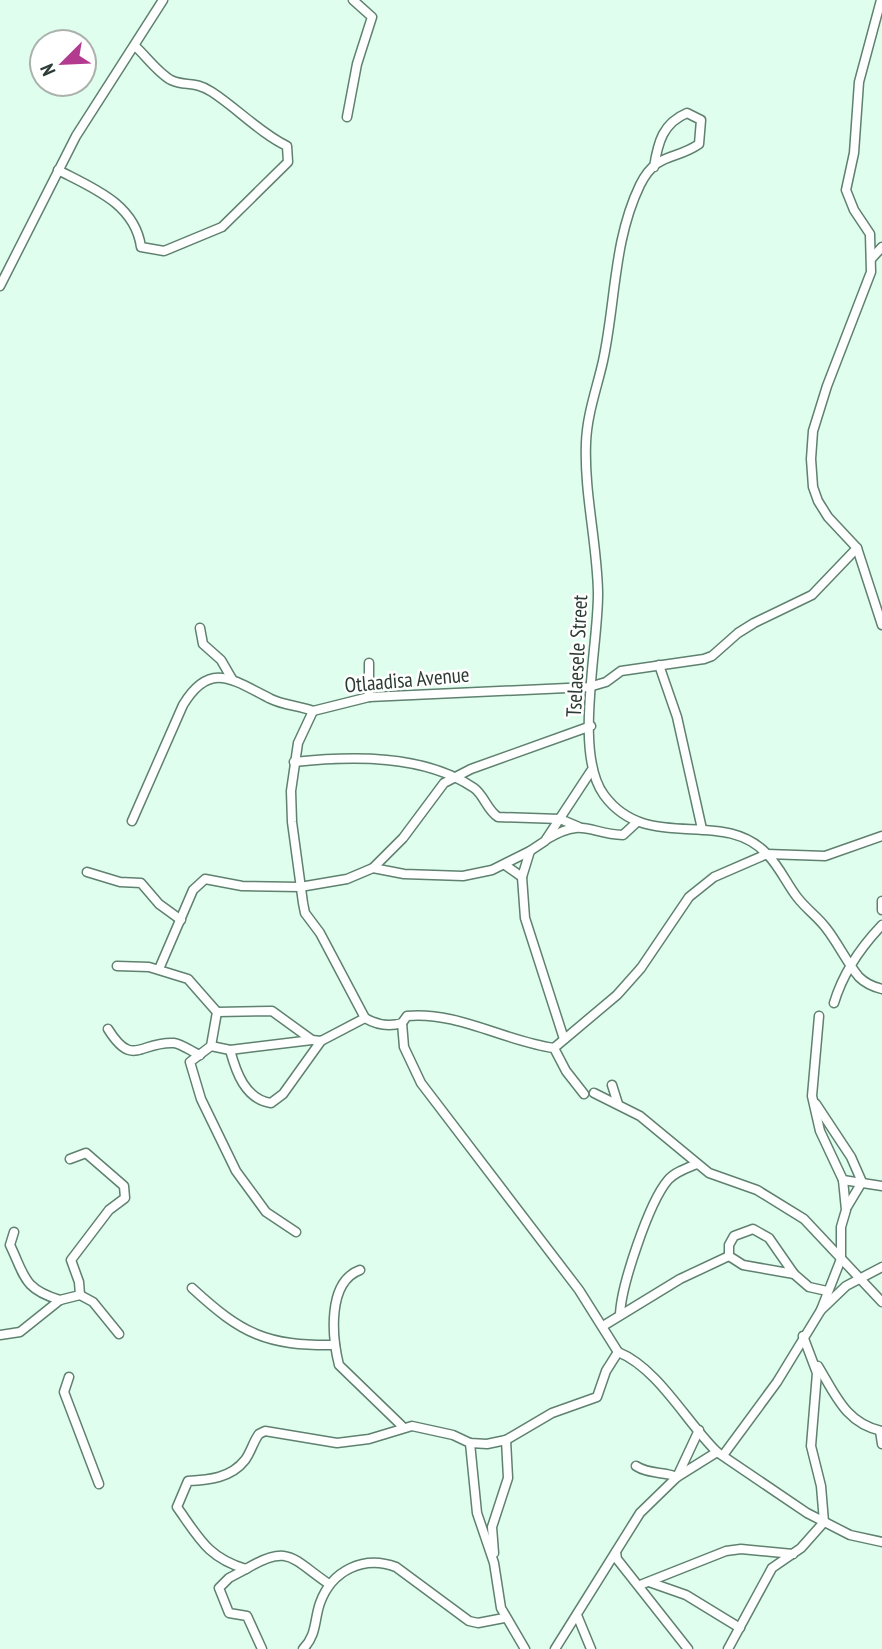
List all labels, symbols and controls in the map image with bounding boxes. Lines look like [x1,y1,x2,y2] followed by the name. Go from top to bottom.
[28,28,98,98] north arrow
[34,60,61,79] text: N
[560,594,593,718] street label: Tselaesele Street
[343,661,470,698] street label: Otlaadisa Avenue

